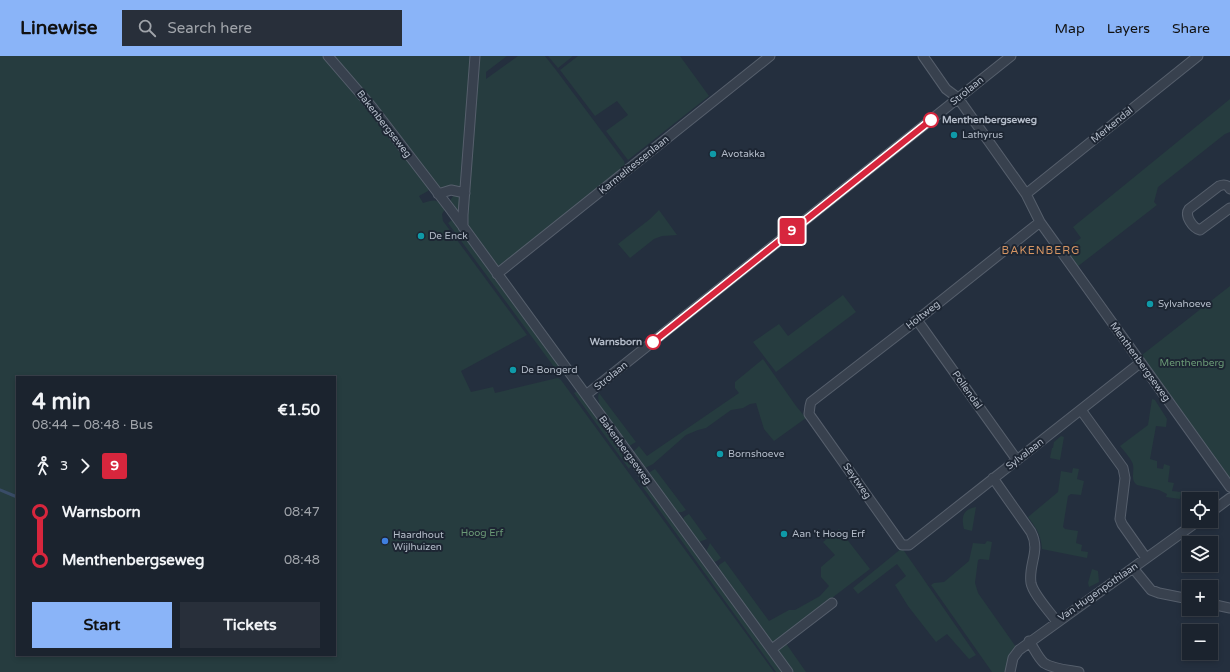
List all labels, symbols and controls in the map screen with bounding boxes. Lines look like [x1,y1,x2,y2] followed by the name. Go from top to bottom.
[122,10,402,46] search box
[20,17,98,39] text: Linewise
[136,17,158,39] icon: search
[168,19,252,37] text: Search here
[1055,20,1085,37] text: Map
[1107,20,1150,37] text: Layers
[1172,20,1210,37] text: Share
[948,74,986,108] street label: Strolaan
[354,88,414,160] street label: Bakenbergseweg
[1089,104,1135,146] street label: Merkendal
[923,112,939,128] marker: Menthenbergseweg
[942,114,1037,126] place label: Menthenbergseweg
[962,129,1003,141] place label: Lathyrus
[949,130,959,140] marker: Lathyrus
[597,133,671,197] street label: Karmelitessenlaan
[721,148,765,160] place label: Avotakka
[708,149,718,159] marker: Avotakka
[779,218,805,244] line badge: 9
[788,222,796,239] text: 9
[429,230,468,242] place label: De Enck
[416,231,426,241] marker: De Enck
[1002,244,1080,257] district label: BAKENBERG
[904,298,942,332] street label: Holtweg
[1158,298,1212,310] place label: Sylvahoeve
[1145,299,1155,309] marker: Sylvahoeve
[1107,320,1173,404] street label: Menthenbergseweg
[645,334,661,350] marker: Warnsborn
[590,336,642,348] place label: Warnsborn
[1160,357,1224,369] park label: Menthenberg
[592,359,630,393] street label: Strolaan
[521,364,578,376] place label: De Bongerd
[508,365,518,375] marker: De Bongerd
[950,369,984,411] street label: Pollendal
[32,389,91,415] text: 4 min
[278,401,320,419] text: €1.50
[596,413,654,487] street label: Bakenbergseweg
[32,417,153,433] text: 08:44 – 08:48 · Bus
[1004,436,1046,472] street label: Sylvalaan
[728,448,785,460] place label: Bornshoeve
[715,449,725,459] marker: Bornshoeve
[32,455,54,477] icon: walk
[74,455,96,477] icon: forward
[110,457,119,474] text: 9
[60,458,68,474] text: 3
[840,461,874,501] street label: Seytweg
[1182,492,1218,660] map controls
[1182,492,1218,528] button: locate
[62,503,141,521] text: Warnsborn
[284,504,320,520] text: 08:47
[461,527,503,539] park label: Hoog Erf
[792,528,865,540] place label: Aan 't Hoog Erf
[393,529,444,553] place label: Haardhout Wijlhuizen
[779,529,789,539] marker: Aan 't Hoog Erf
[380,536,390,546] marker: Haardhout Wijlhuizen
[1182,536,1218,572] button: layers
[62,551,205,569] text: Menthenbergseweg
[284,552,320,568] text: 08:48
[1056,560,1140,624] street label: Van Hugenpothlaan
[1182,580,1218,616] button: +
[32,602,172,648] button: Start
[180,602,320,648] button: Tickets
[1182,624,1218,660] button: −

